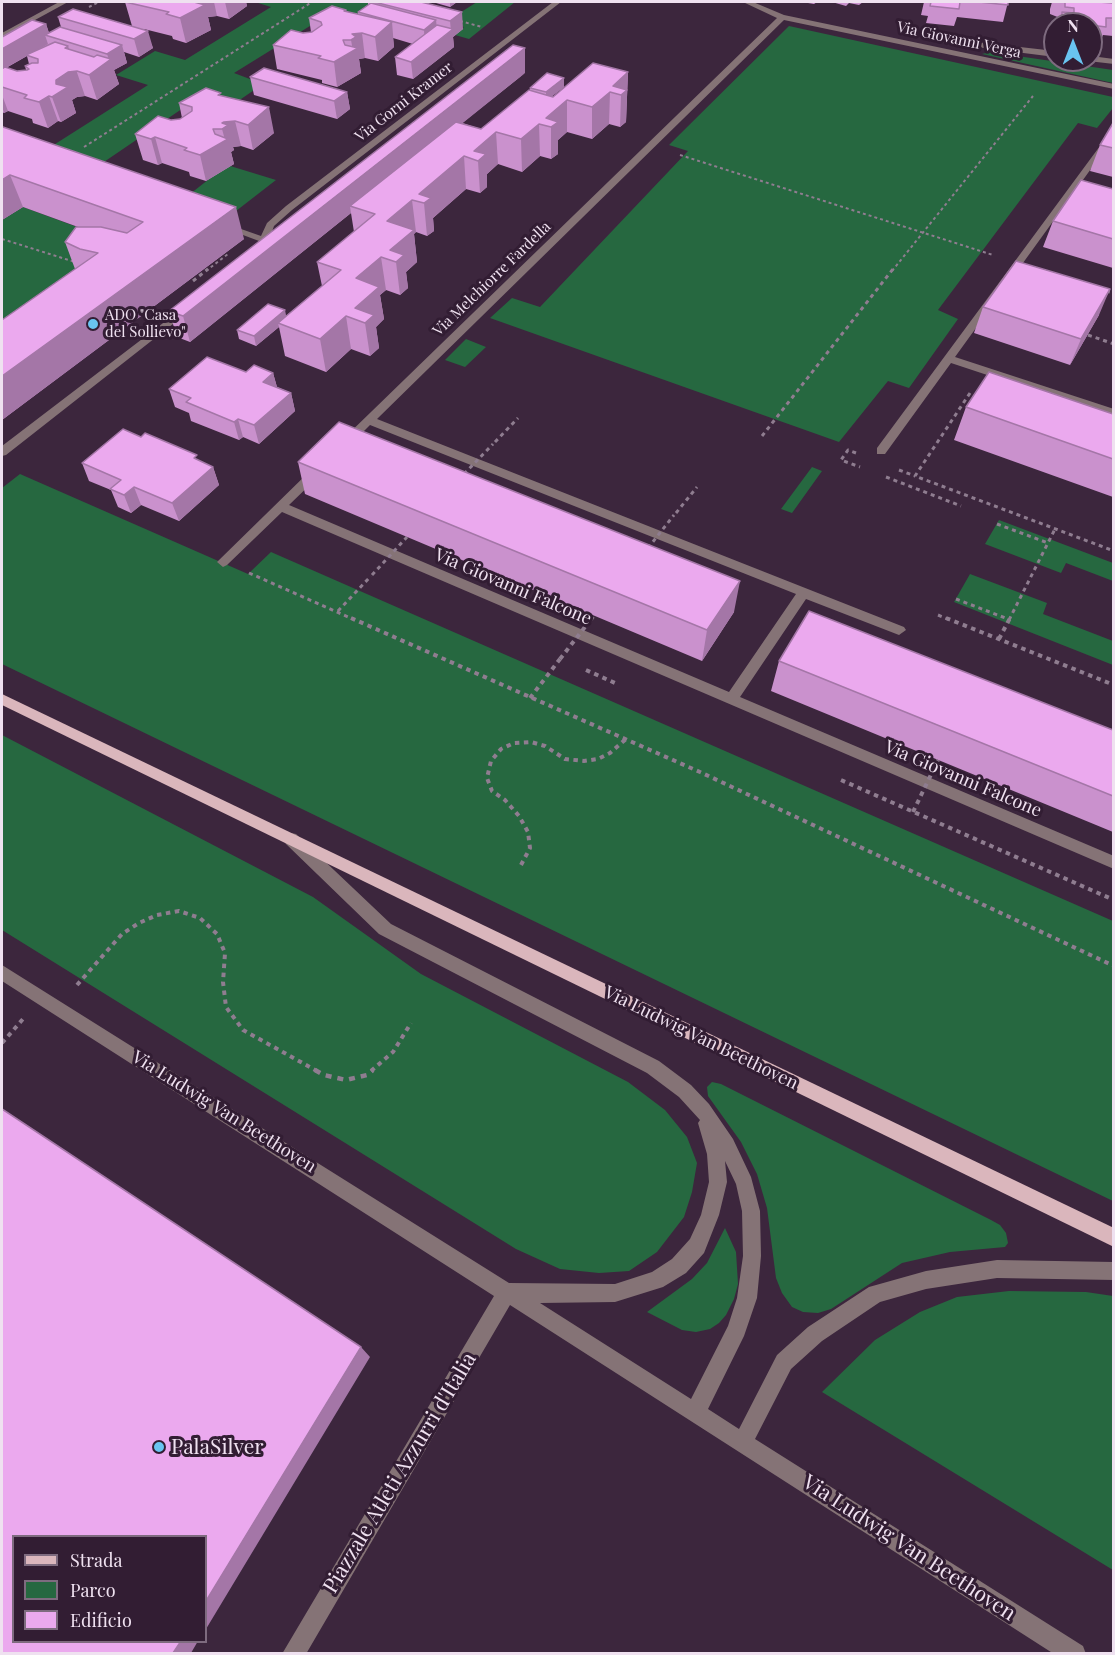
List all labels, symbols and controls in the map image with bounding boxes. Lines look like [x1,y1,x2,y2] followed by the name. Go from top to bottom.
[1043,12,1103,72] north arrow
[1067,15,1079,36] text: N
[895,18,1023,62] street label: Via Giovanni Verga
[352,58,456,146] street label: Via Gorni Kramer
[429,218,555,340] street label: Via Melchiorre Fardella
[105,306,186,341] place label: ADO "Casa del Sollievo"
[86,317,100,331] marker: ADO "Casa del Sollievo"
[431,544,595,630] street label: Via Giovanni Falcone
[881,736,1045,822] street label: Via Giovanni Falcone
[600,982,802,1094] street label: Via Ludwig Van Beethoven
[128,1046,320,1178] street label: Via Ludwig Van Beethoven
[318,1348,482,1598] street label: Piazzale Atleti Azzurri d'Italia
[171,1434,264,1460] place label: PalaSilver
[152,1440,166,1454] marker: PalaSilver
[798,1470,1020,1626] street label: Via Ludwig Van Beethoven
[12,1535,207,1643] legend
[70,1548,123,1572] text: Strada
[70,1578,116,1602] text: Parco
[70,1608,132,1632] text: Edificio

